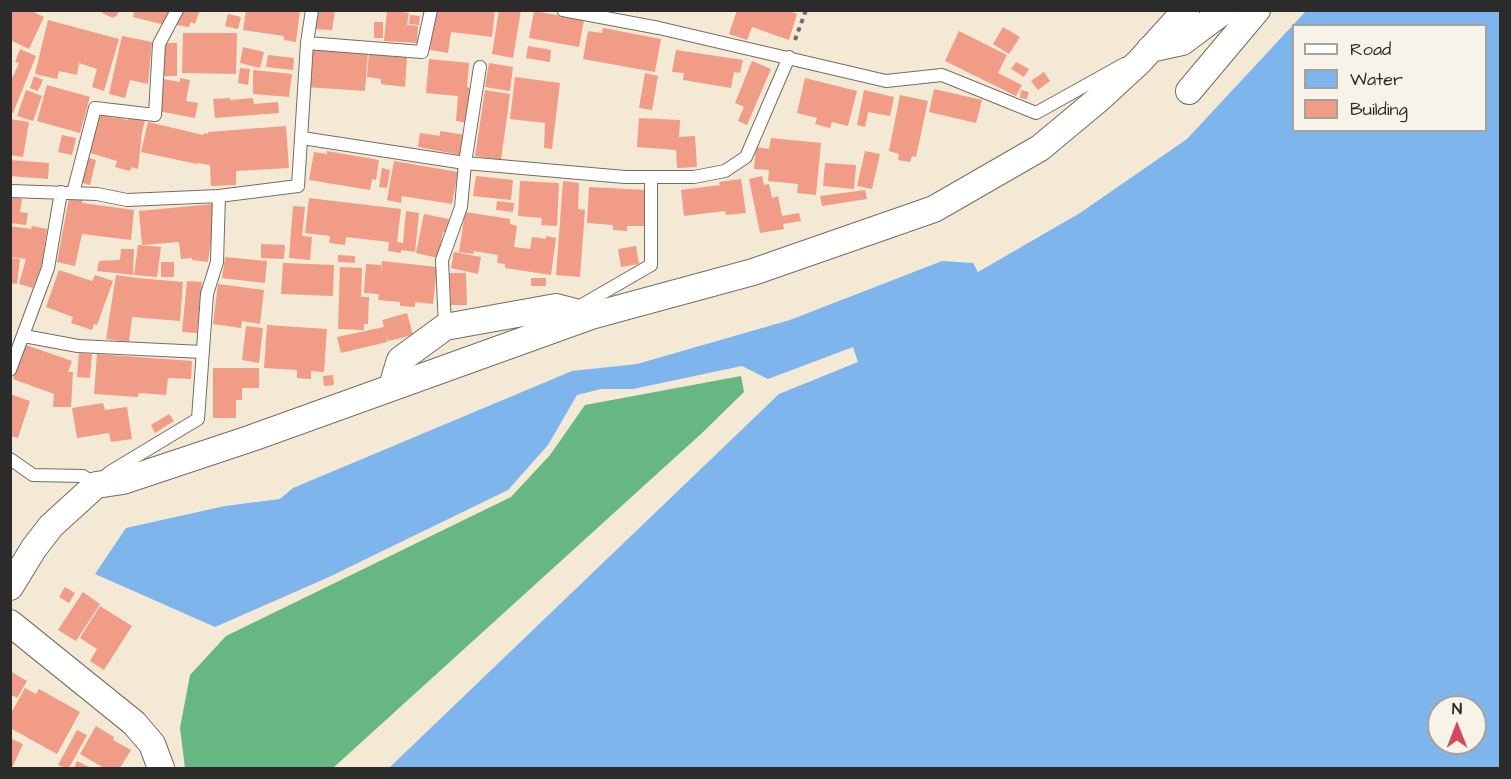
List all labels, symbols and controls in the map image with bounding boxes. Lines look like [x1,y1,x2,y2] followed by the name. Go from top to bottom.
[1292,24,1487,132] legend
[1350,37,1391,62] text: Road
[1350,67,1403,92] text: Water
[1350,97,1408,122] text: Building
[1427,695,1487,755] north arrow
[1452,698,1462,720] text: N

